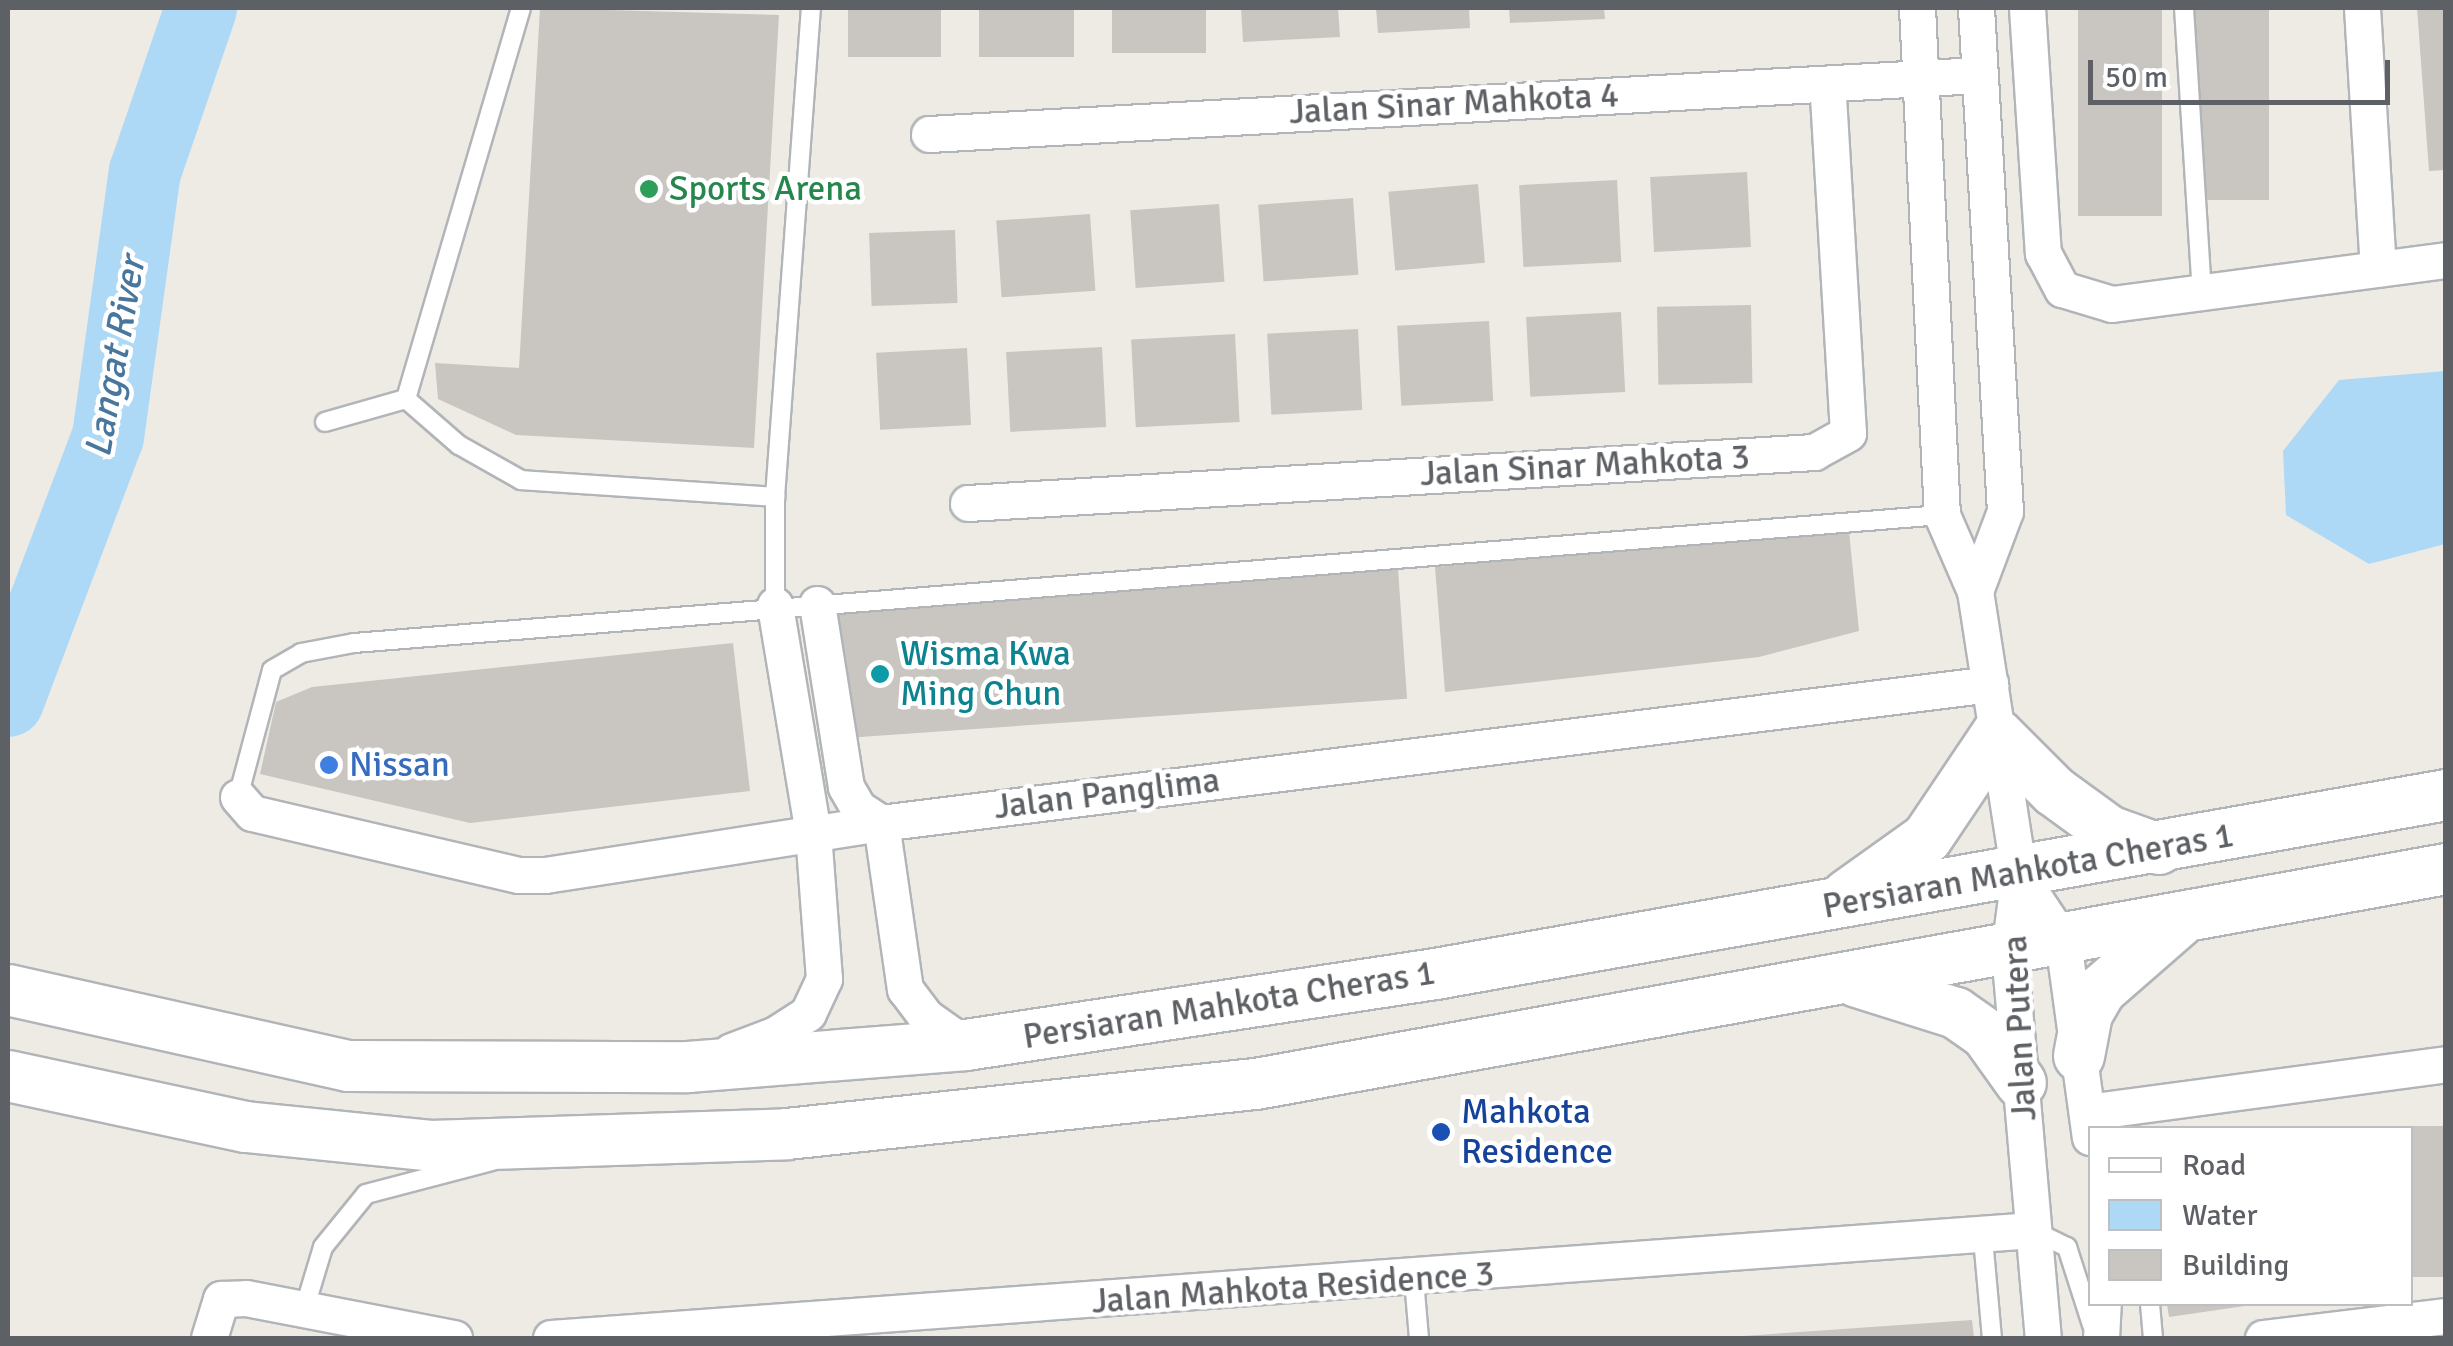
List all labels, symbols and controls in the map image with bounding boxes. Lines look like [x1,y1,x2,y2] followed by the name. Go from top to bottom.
[2093,40,2396,102] scale bar
[2105,59,2168,96] text: 50 m
[1288,74,1620,134] street label: Jalan Sinar Mahkota 4
[669,168,862,210] place label: Sports Arena
[638,178,660,200] marker: Sports Arena
[75,253,155,461] water label: Langat River
[1419,436,1751,496] street label: Jalan Sinar Mahkota 3
[900,633,1071,715] place label: Wisma Kwa Ming Chun
[869,663,891,685] marker: Wisma Kwa Ming Chun
[349,744,450,786] place label: Nissan
[318,754,340,776] marker: Nissan
[992,759,1222,829] street label: Jalan Panglima
[1819,814,2237,928] street label: Persiaran Mahkota Cheras 1
[1994,934,2046,1122] street label: Jalan Putera
[1020,952,1438,1058] street label: Persiaran Mahkota Cheras 1
[1461,1091,1613,1173] place label: Mahkota Residence
[1430,1121,1452,1143] marker: Mahkota Residence
[2088,1126,2413,1306] legend
[2182,1147,2246,1184] text: Road
[2182,1197,2258,1234] text: Water
[2182,1247,2289,1284] text: Building
[1090,1253,1496,1323] street label: Jalan Mahkota Residence 3

